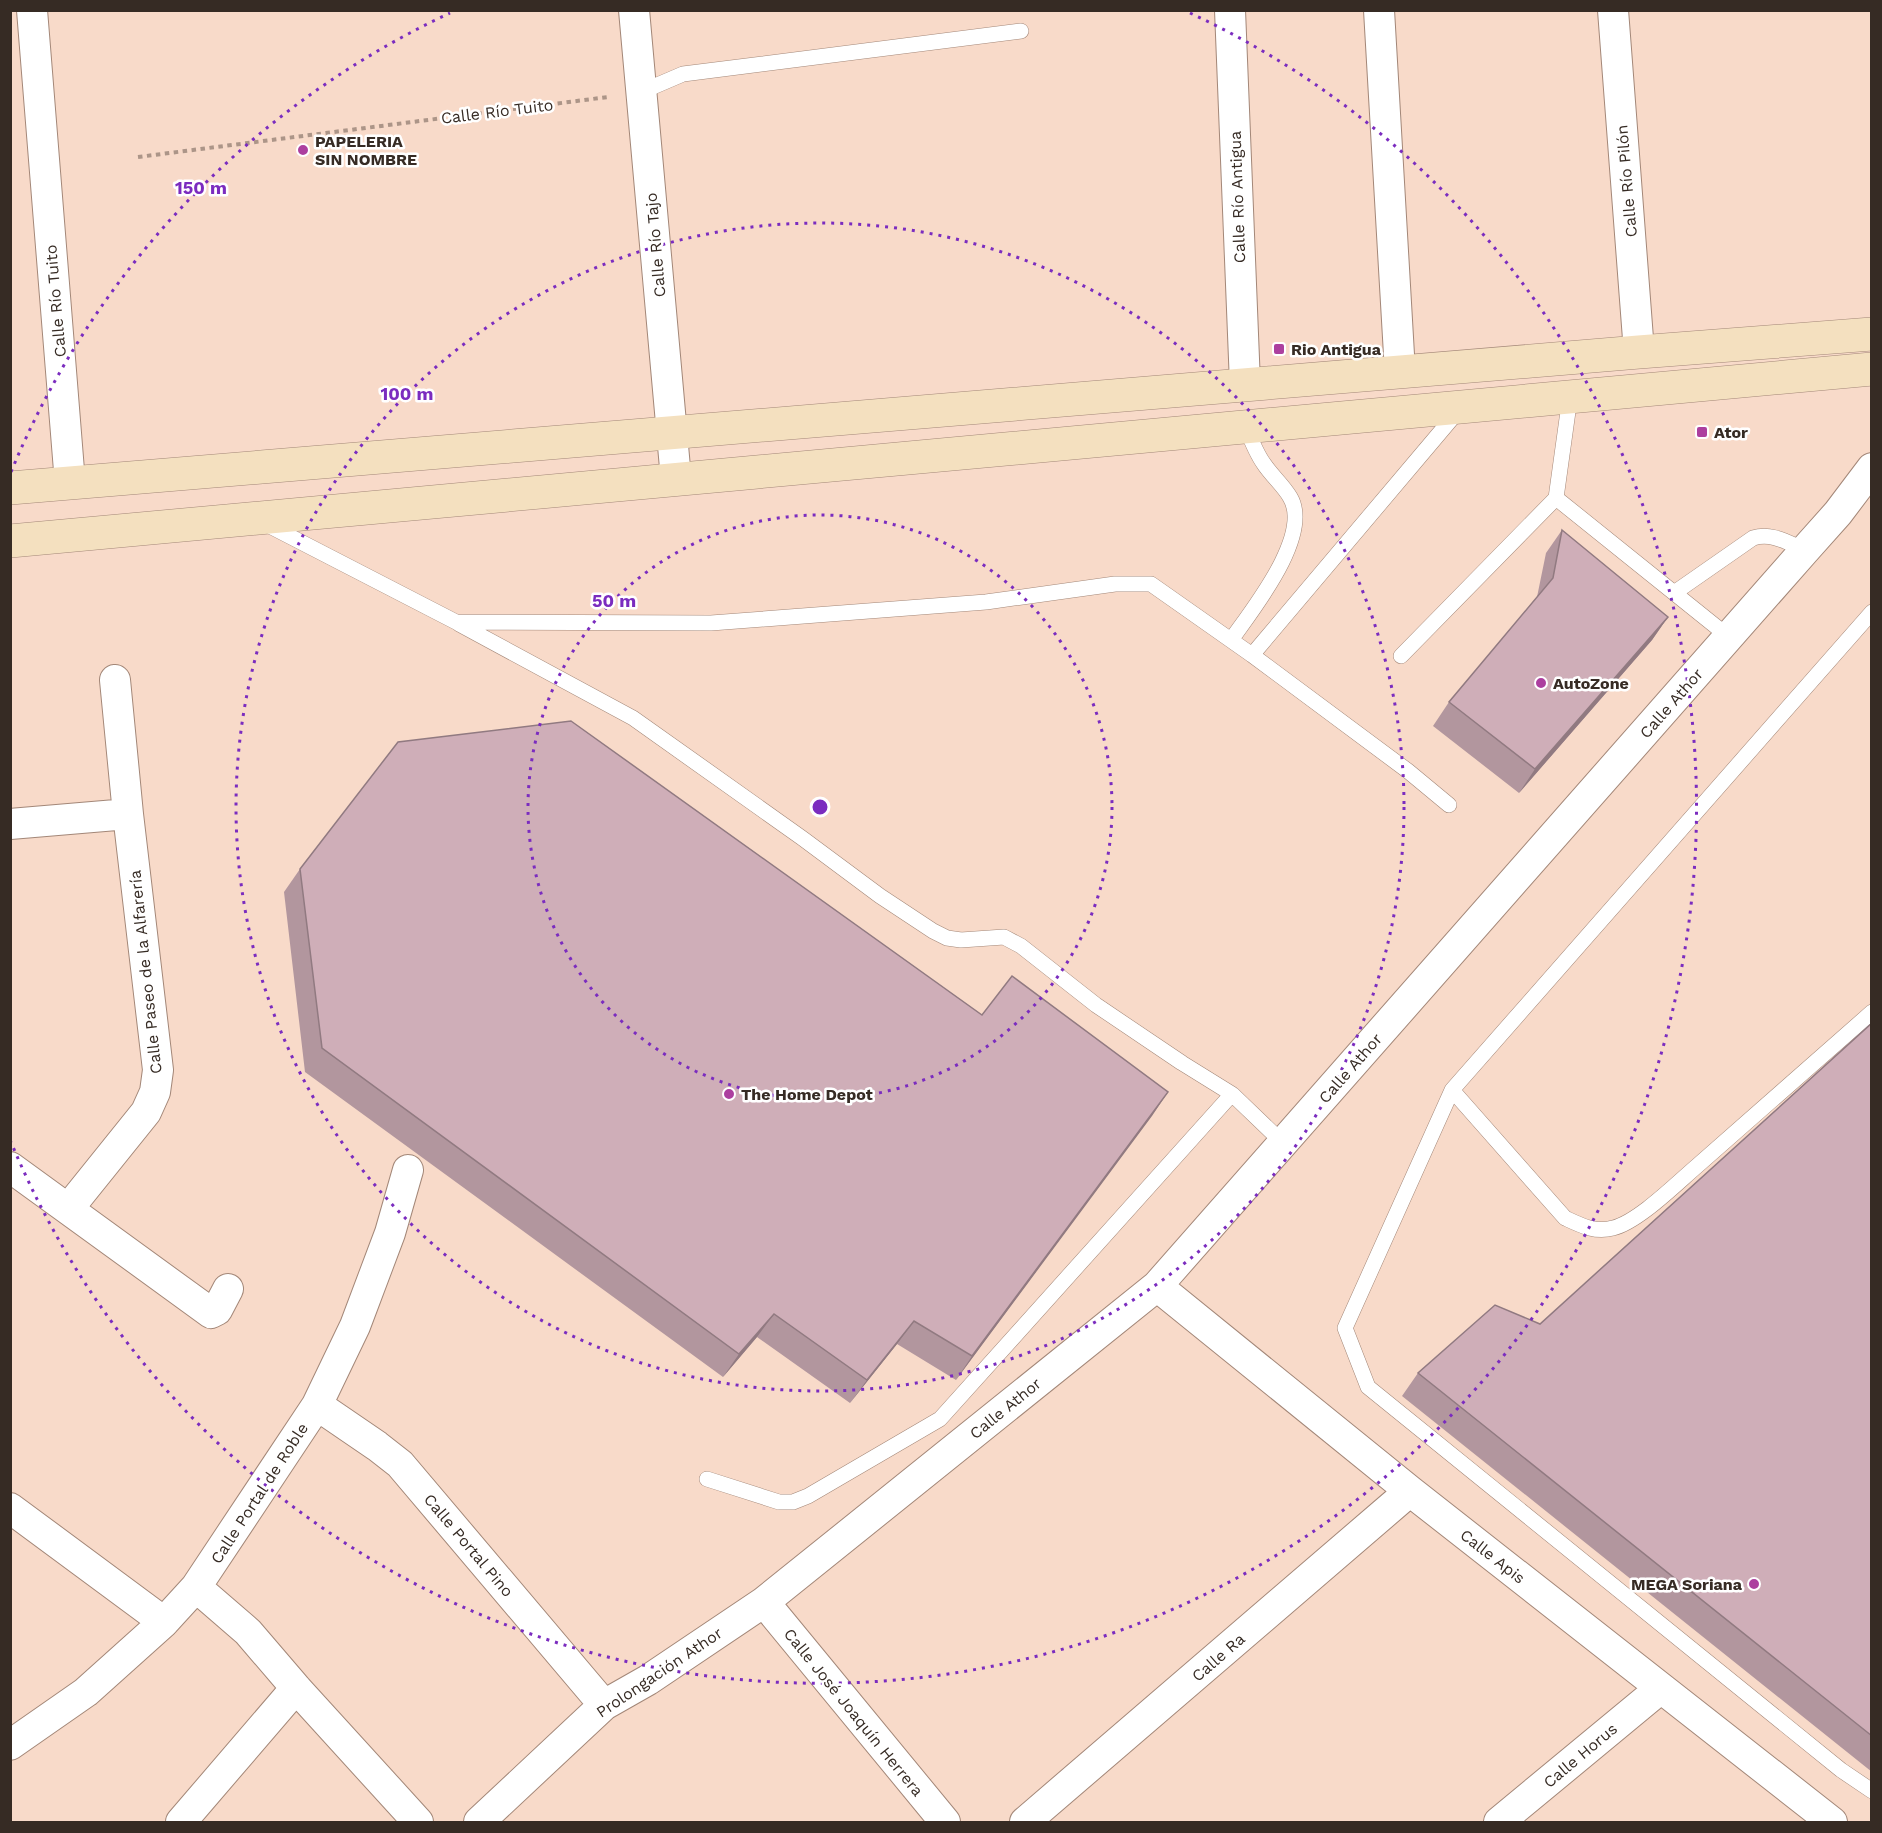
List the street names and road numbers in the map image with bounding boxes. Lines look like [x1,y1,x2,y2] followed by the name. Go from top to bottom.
[440,95,554,128] street label: Calle Río Tuito
[1612,124,1641,238] street label: Calle Río Pilón
[1226,130,1249,264] street label: Calle Río Antigua
[641,192,670,298] street label: Calle Río Tajo
[41,244,70,358] street label: Calle Río Tuito
[1636,664,1707,742] street label: Calle Athor
[125,869,166,1075] street label: Calle Paseo de la Alfarería
[1315,1029,1386,1107] street label: Calle Athor
[966,1373,1045,1443] street label: Calle Athor
[207,1419,312,1567] street label: Calle Portal de Roble
[420,1490,517,1601] street label: Calle Portal Pino
[1456,1525,1529,1588] street label: Calle Apis
[593,1623,726,1722] street label: Prolongación Athor
[780,1624,927,1800] street label: Calle José Joaquín Herrera
[1188,1629,1249,1686] street label: Calle Ra
[1540,1719,1621,1792] street label: Calle Horus

